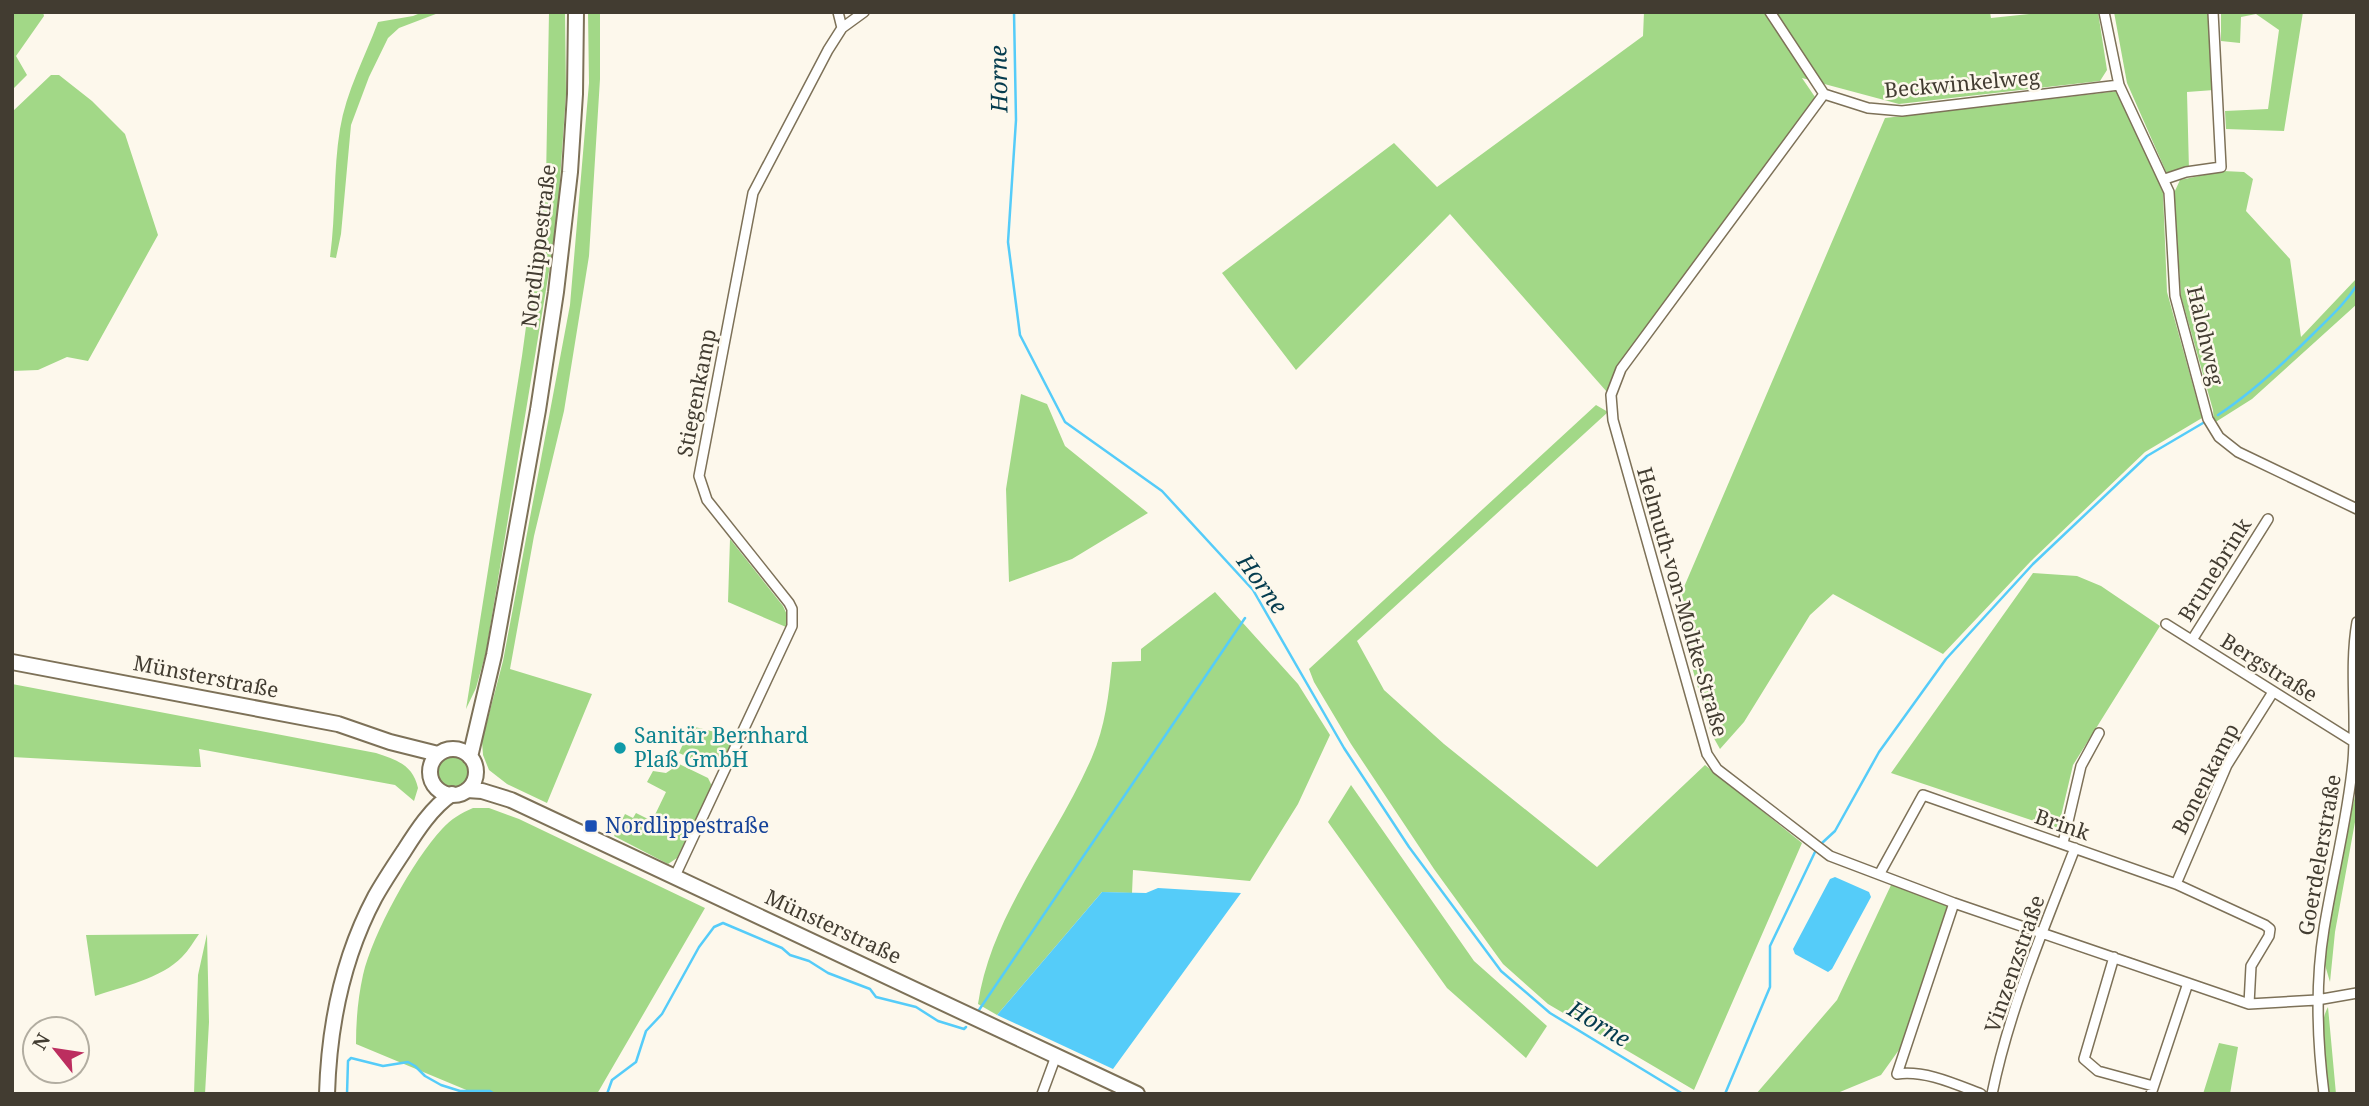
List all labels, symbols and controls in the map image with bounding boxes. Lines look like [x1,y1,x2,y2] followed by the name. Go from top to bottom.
[981,45,1015,114] water label: Horne
[1883,62,2042,104] street label: Beckwinkelweg
[514,163,562,329] street label: Nordlippestraße
[2181,283,2231,389] street label: Halohweg
[670,326,722,459] street label: Stiegenkamp
[1631,464,1735,740] street label: Helmuth-von-Moltke-Straße
[2171,512,2257,627] street label: Brunebrink
[1229,546,1296,620] water label: Horne
[2216,626,2323,708] street label: Bergstraße
[131,648,281,704] street label: Münsterstraße
[2165,718,2245,839] street label: Bonenkamp
[634,721,809,773] place label: Sanitär Bernhard Plaß GmbH
[612,740,628,756] marker: Sanitär Bernhard Plaß GmbH
[2291,772,2347,938] street label: Goerdelerstraße
[2031,802,2094,847] street label: Brink
[605,811,769,839] place label: Nordlippestraße
[583,818,599,834] marker: Nordlippestraße
[761,882,906,970] street label: Münsterstraße
[1977,891,2051,1036] street label: Vinzenzstraße
[1562,992,1637,1054] water label: Horne
[21,1015,91,1085] north arrow
[26,1028,56,1054] text: N

